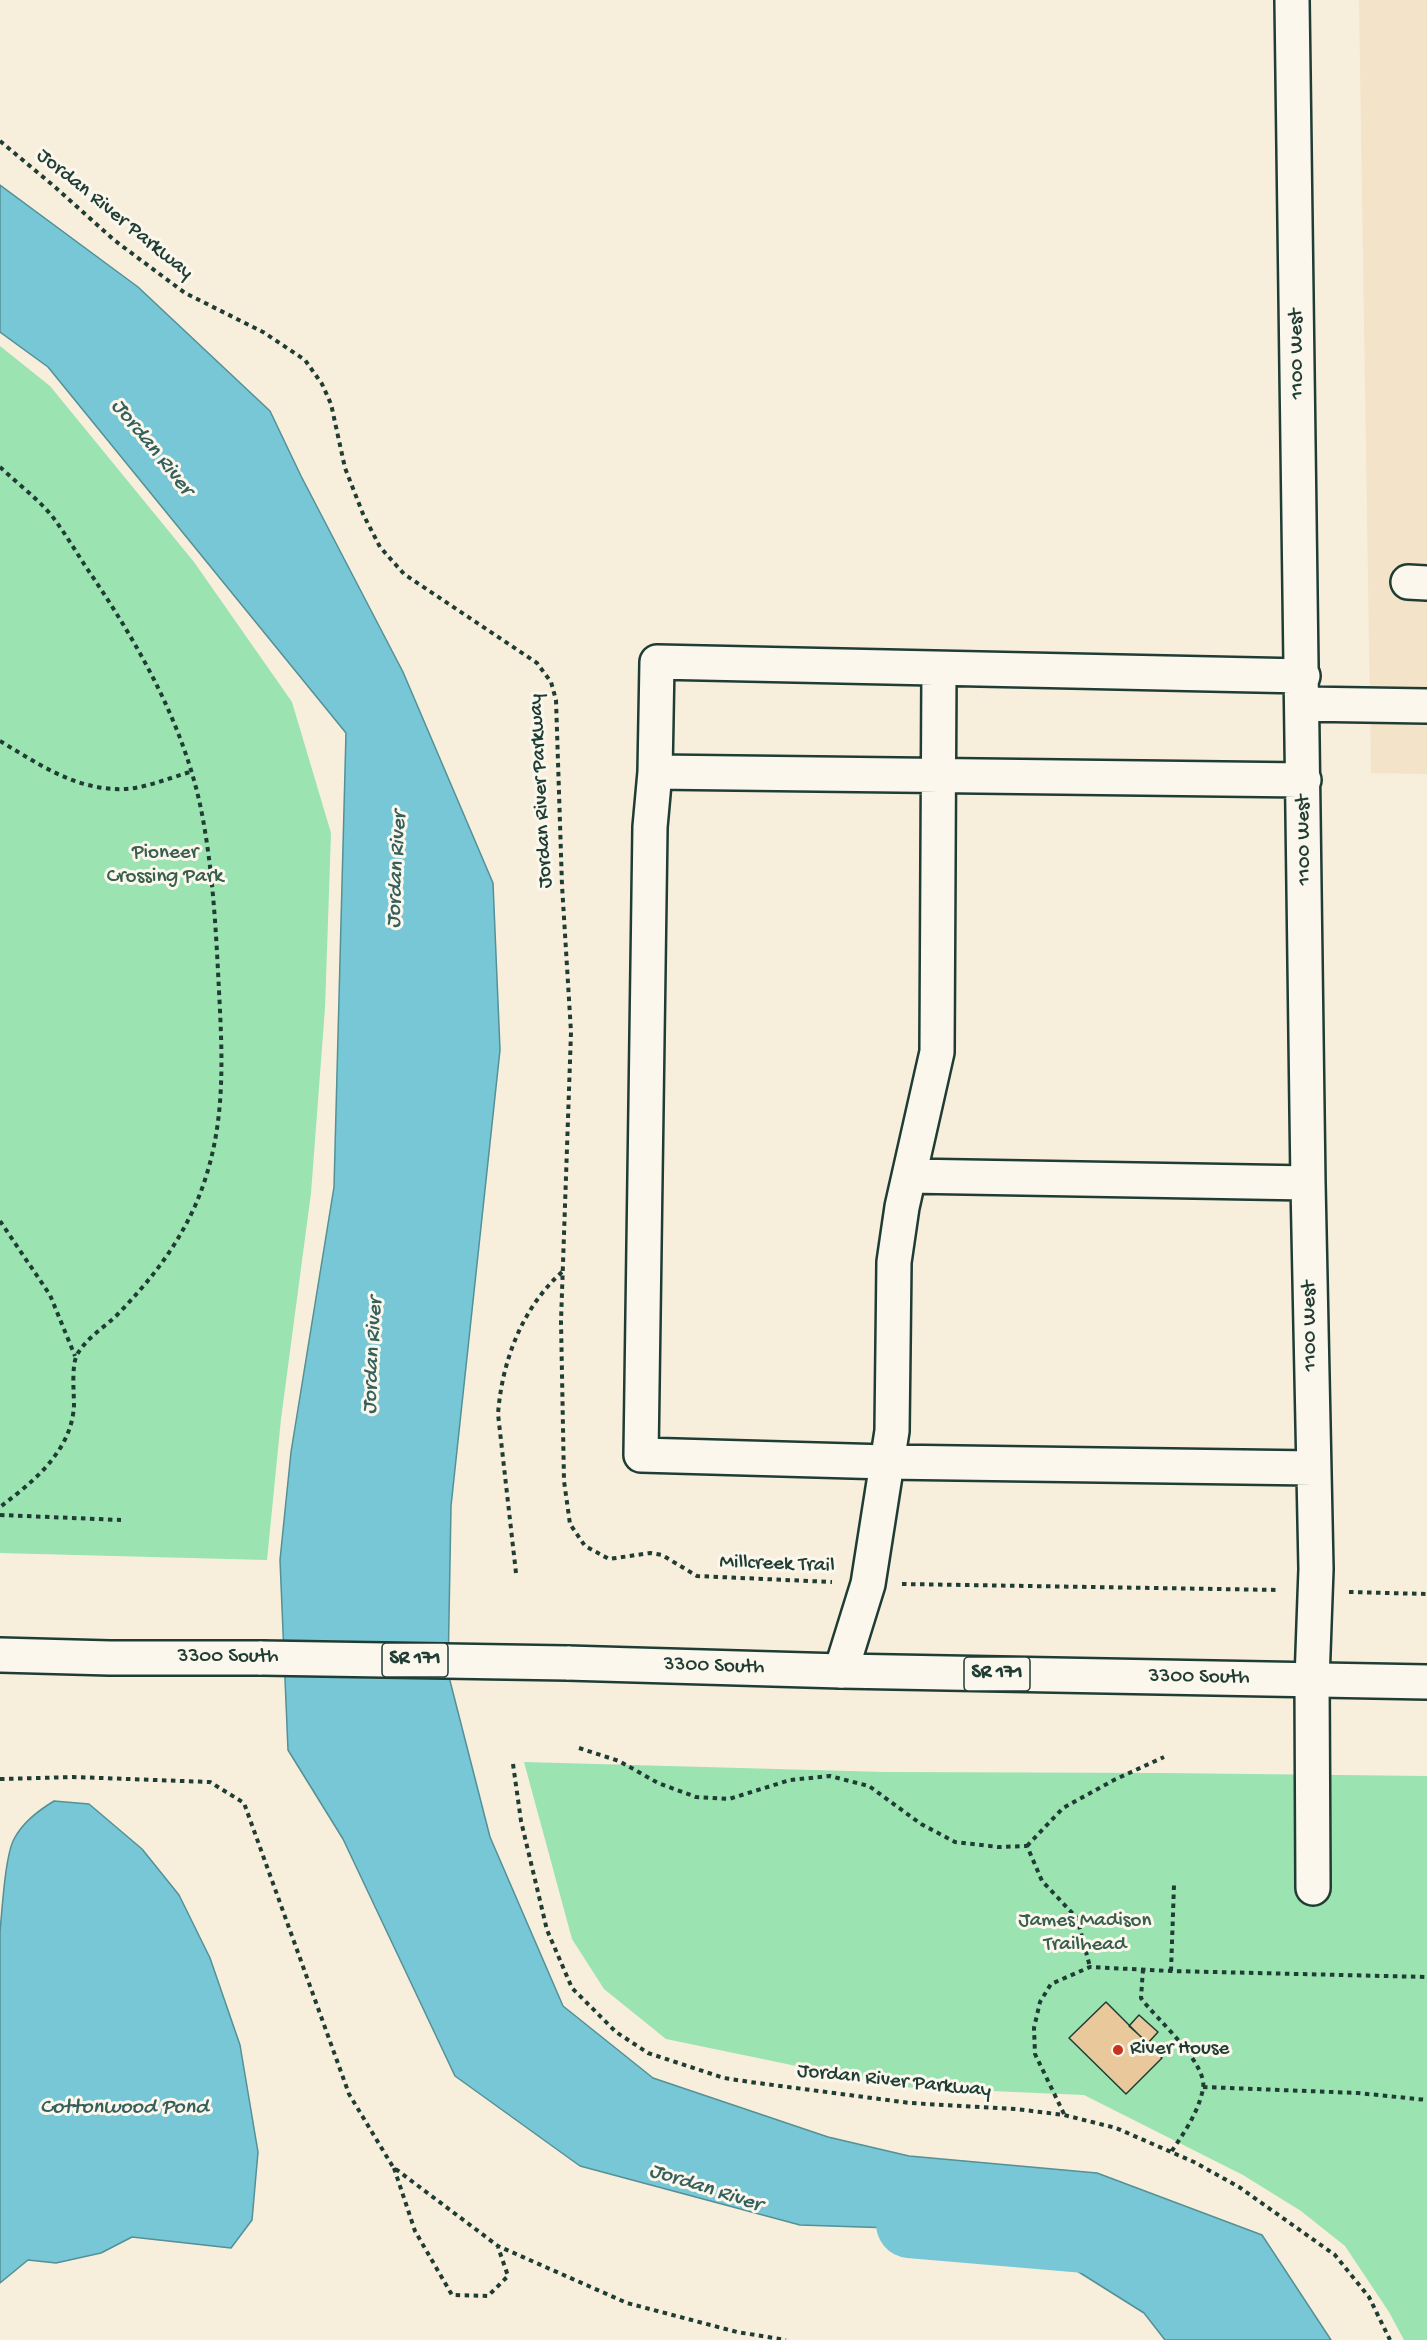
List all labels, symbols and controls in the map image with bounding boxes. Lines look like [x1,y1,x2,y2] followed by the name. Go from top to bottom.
[30,144,198,286] street label: Jordan River Parkway
[1285,308,1311,400] street label: 1100 West
[104,394,198,502] water label: Jordan River
[524,693,560,889] street label: Jordan River Parkway
[1292,794,1318,886] street label: 1100 West
[382,811,414,929] water label: Jordan River
[107,841,223,891] park label: Pioneer Crossing Park
[1298,1280,1324,1372] street label: 1100 West
[358,1297,390,1415] water label: Jordan River
[719,1550,835,1580] street label: Millcreek Trail
[382,1643,448,1677] road number: SR 171
[178,1645,278,1671] street label: 3300 South
[663,1653,765,1681] street label: 3300 South
[964,1657,1030,1691] road number: SR 171
[1148,1665,1250,1691] street label: 3300 South
[1019,1909,1151,1959] park label: James Madison Trailhead
[1130,2037,1229,2063] place label: River House
[1111,2043,1125,2057] marker: River House
[796,2059,992,2105] street label: Jordan River Parkway
[40,2096,208,2122] water label: Cottonwood Pond
[645,2158,765,2220] water label: Jordan River

